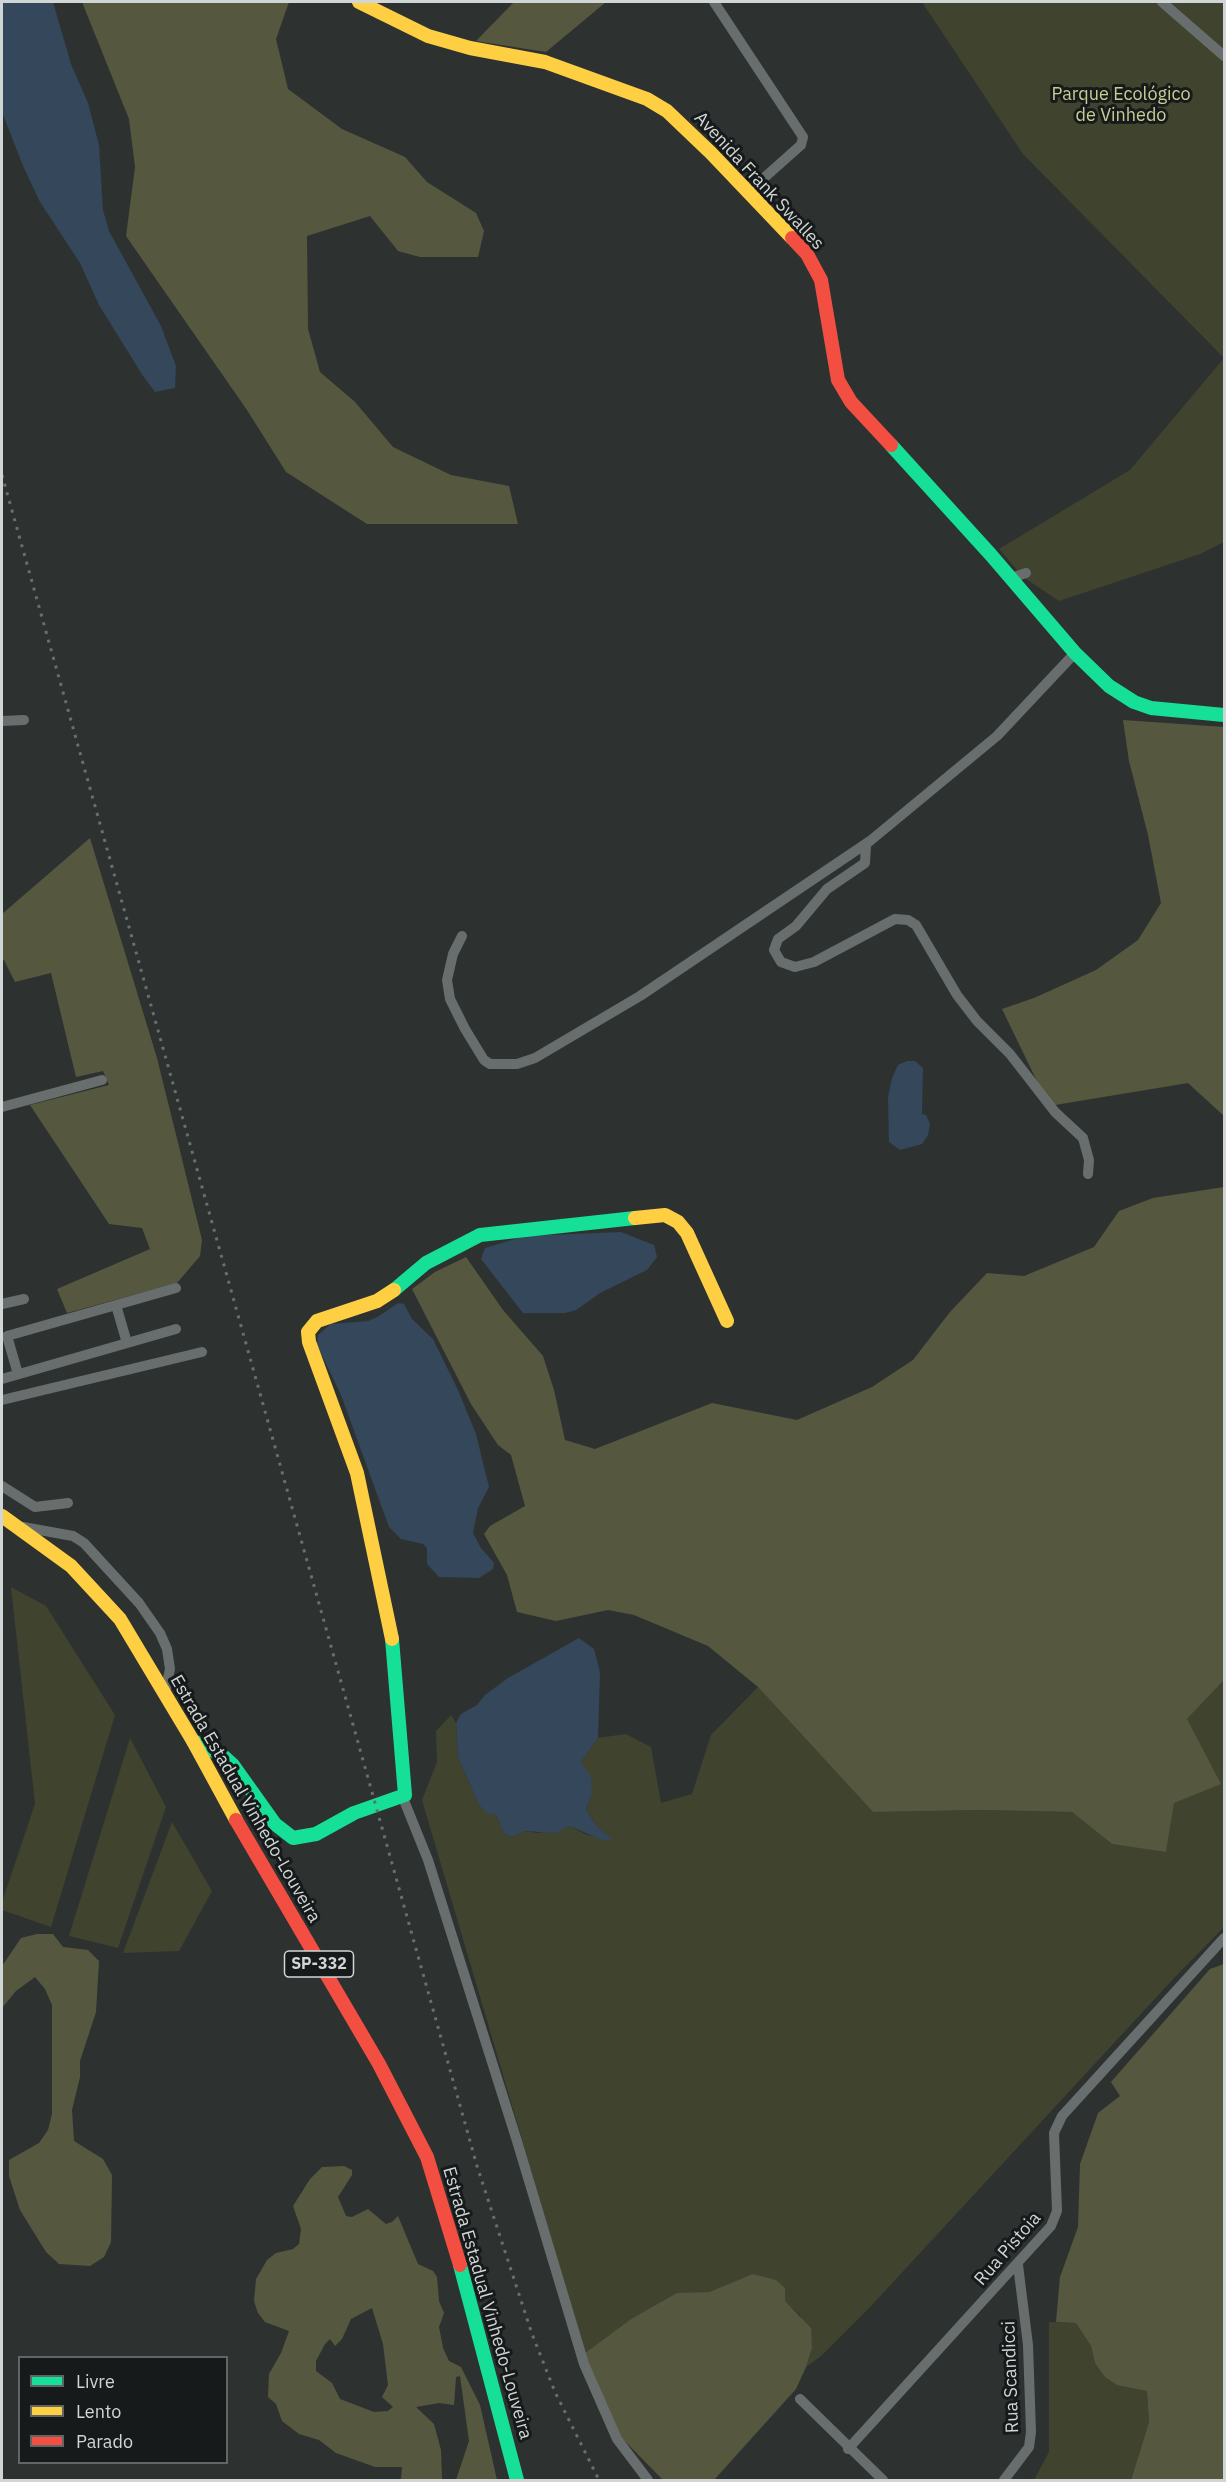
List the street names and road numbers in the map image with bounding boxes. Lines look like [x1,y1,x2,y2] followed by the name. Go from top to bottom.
[689,108,829,254] street label: Avenida Frank Swalles
[165,1671,325,1927] street label: Estrada Estadual Vinhedo-Louveira
[284,1951,354,1977] road number: SP-332
[438,2164,536,2442] street label: Estrada Estadual Vinhedo-Louveira
[970,2208,1046,2290] street label: Rua Pistoia
[998,2320,1024,2434] street label: Rua Scandicci

